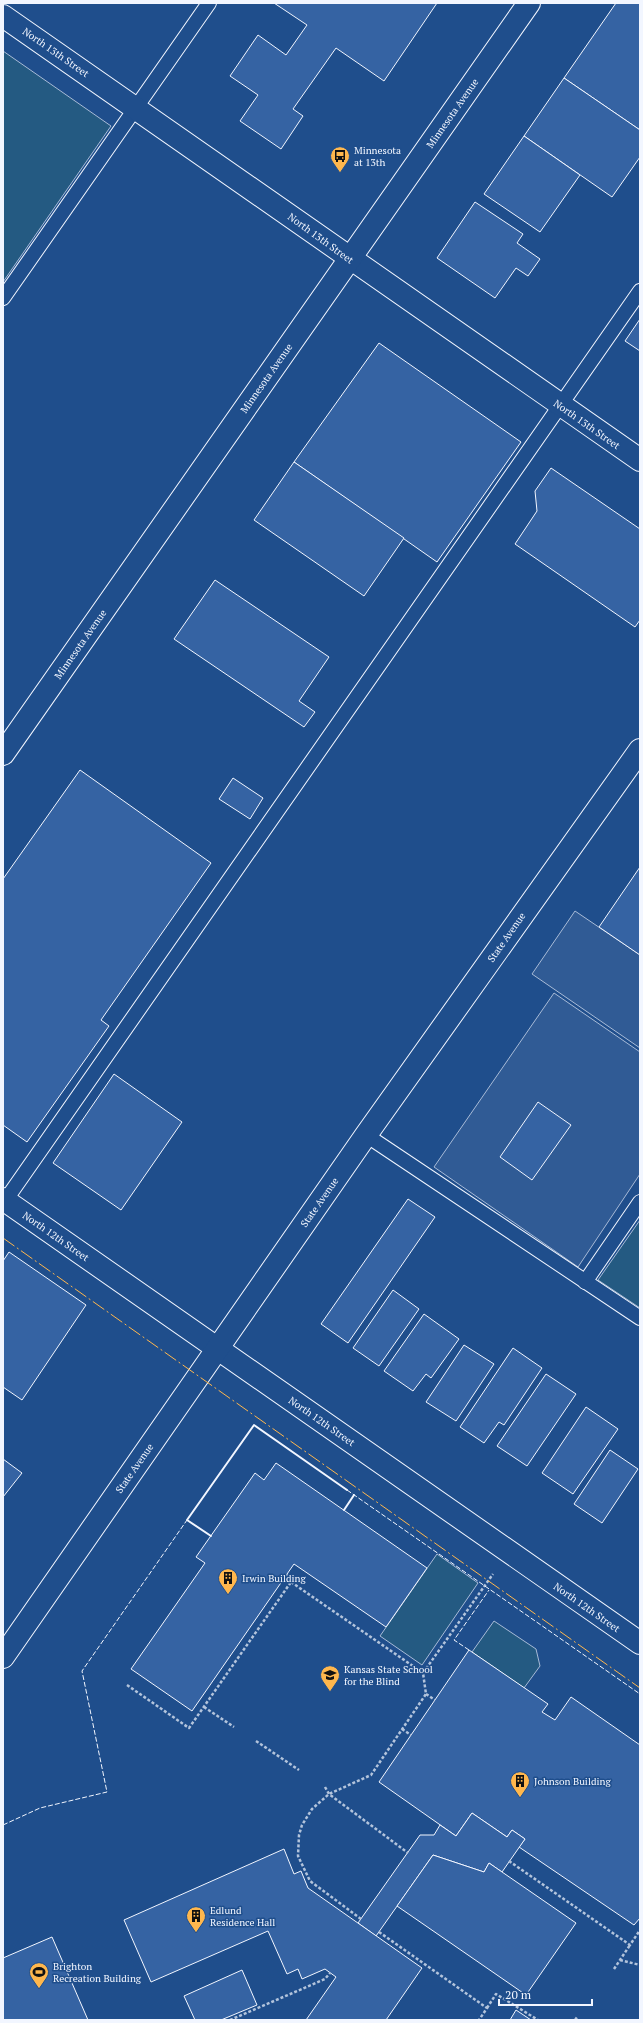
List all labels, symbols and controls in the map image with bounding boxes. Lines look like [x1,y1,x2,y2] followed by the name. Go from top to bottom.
[20,25,92,80] street label: North 13th Street
[424,76,481,151] street label: Minnesota Avenue
[354,144,401,169] place label: Minnesota at 13th
[329,145,351,173] bus stop icon: Minnesota at 13th
[285,210,356,267] street label: North 13th Street
[238,341,295,416] street label: Minnesota Avenue
[551,397,623,452] street label: North 13th Street
[52,607,109,682] street label: Minnesota Avenue
[484,910,528,965] street label: State Avenue
[297,1175,341,1230] street label: State Avenue
[20,1209,92,1264] street label: North 12th Street
[286,1394,358,1449] street label: North 12th Street
[112,1441,156,1496] street label: State Avenue
[217,1567,239,1595] building icon: Irwin Building
[242,1572,307,1585] place label: Irwin Building
[551,1580,623,1635] street label: North 12th Street
[344,1663,433,1688] place label: Kansas State School for the Blind
[319,1664,341,1692] school or university icon: Kansas State School for the Blind
[509,1770,531,1798] building icon: Johnson Building
[534,1775,611,1788] place label: Johnson Building
[210,1904,275,1929] place label: Edlund Residence Hall
[185,1905,207,1933] building icon: Edlund Residence Hall
[53,1960,142,1985] place label: Brighton Recreation Building
[28,1961,50,1989] sports icon: Brighton Recreation Building
[499,1981,592,2007] scale bar
[505,1987,532,2002] text: 20 m

